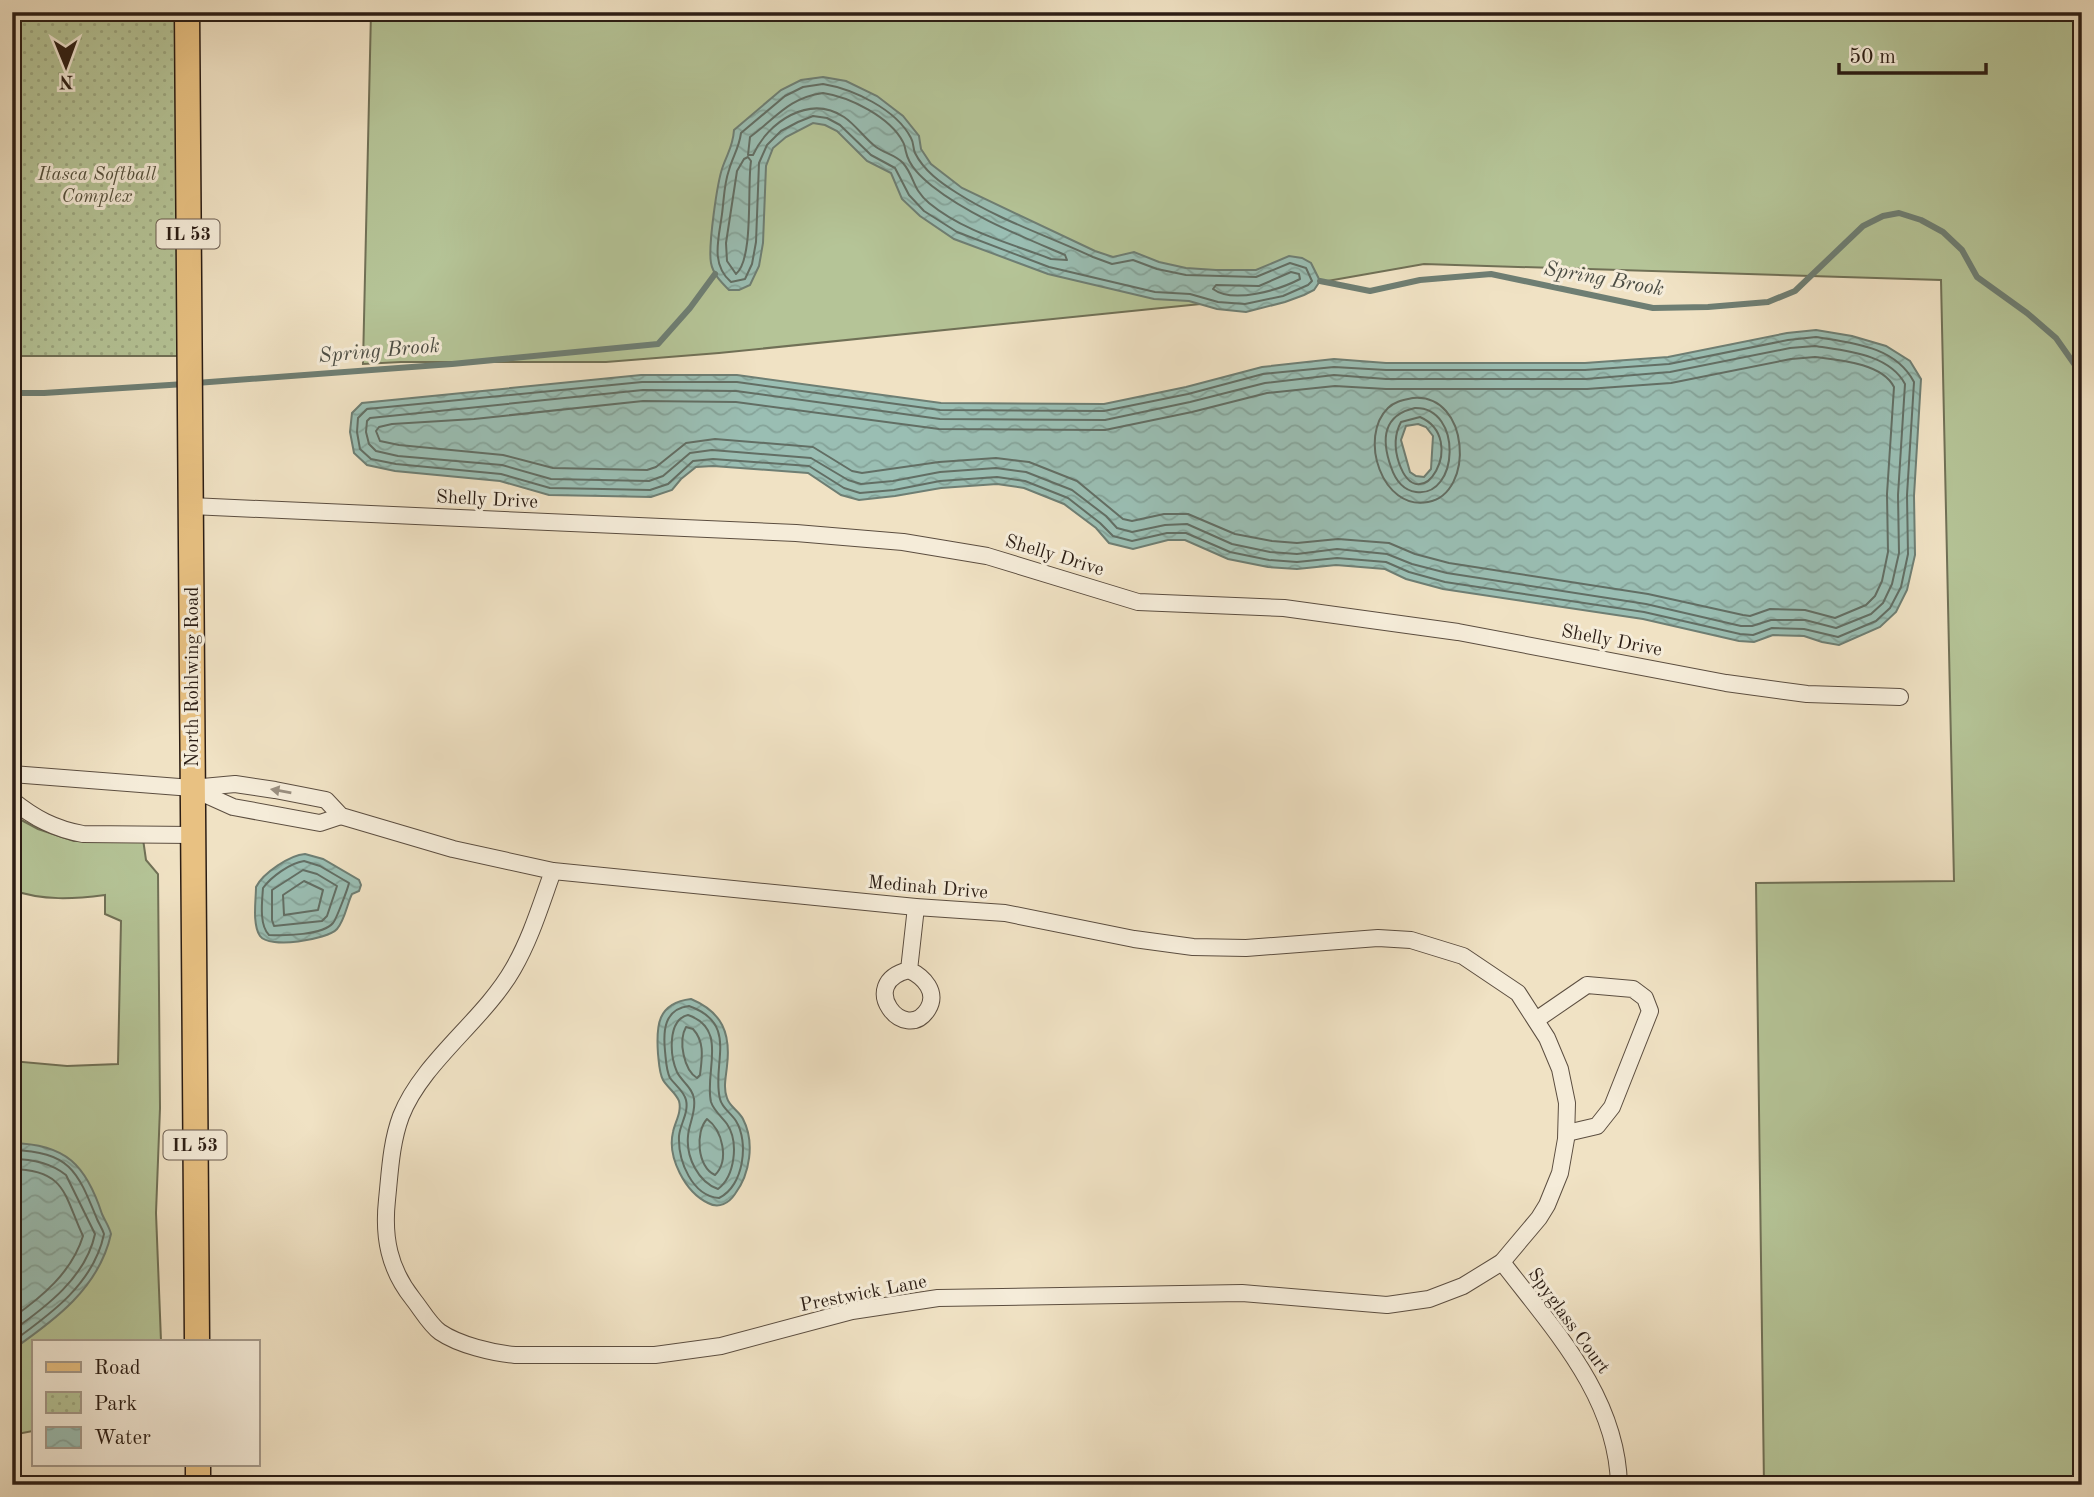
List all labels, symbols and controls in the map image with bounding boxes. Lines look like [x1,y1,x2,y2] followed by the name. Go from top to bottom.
[32,32,102,102] north arrow
[1839,32,1986,76] scale bar
[1849,47,1896,68] text: 50 m
[58,71,74,90] text: N
[37,166,157,207] park label: Itasca Softball Complex
[156,220,220,248] road number: IL 53
[1542,259,1665,300] water label: Spring Brook
[318,336,441,367] water label: Spring Brook
[435,488,538,513] street label: Shelly Drive
[1003,532,1106,580] street label: Shelly Drive
[184,587,203,767] street label: North Rohlwing Road
[1560,622,1663,661] street label: Shelly Drive
[270,785,292,796] one-way arrow
[867,874,989,903] street label: Medinah Drive
[164,1130,227,1160] road number: IL 53
[1524,1265,1612,1378] street label: Spyglass Court
[798,1273,929,1316] street label: Prestwick Lane
[32,1340,259,1466] legend
[94,1358,141,1379] text: Road
[94,1394,137,1415] text: Park
[94,1428,151,1449] text: Water

